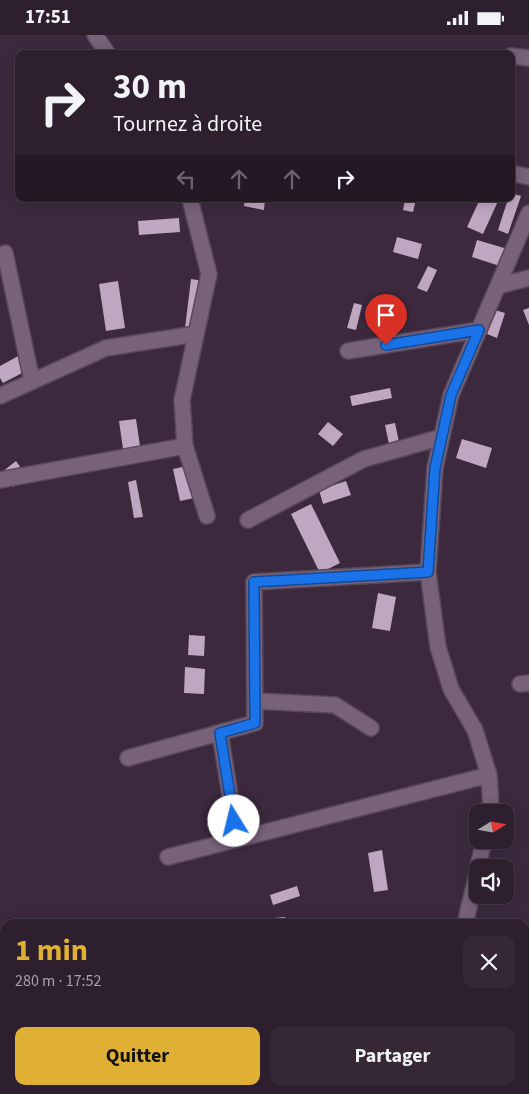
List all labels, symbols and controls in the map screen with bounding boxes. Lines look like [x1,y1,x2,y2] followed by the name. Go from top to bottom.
[25,4,71,31] text: 17:51
[113,62,187,112] text: 30 m
[30,70,95,135] icon: right
[113,108,262,140] text: Tournez à droite
[172,165,200,193] icon: left
[225,165,253,193] icon: ahead
[278,165,306,193] icon: ahead
[331,165,359,193] icon: right
[365,294,407,345] pin
[372,301,400,329] icon: arrive
[207,794,259,846] position arrow
[469,804,514,849] north arrow
[469,804,514,904] map controls
[469,859,514,904] button: sound
[15,929,88,972] text: 1 min
[463,936,515,988] button: close
[15,970,102,992] text: 280 m · 17:52
[15,1027,260,1085] button: Quitter
[270,1027,515,1085] button: Partager

